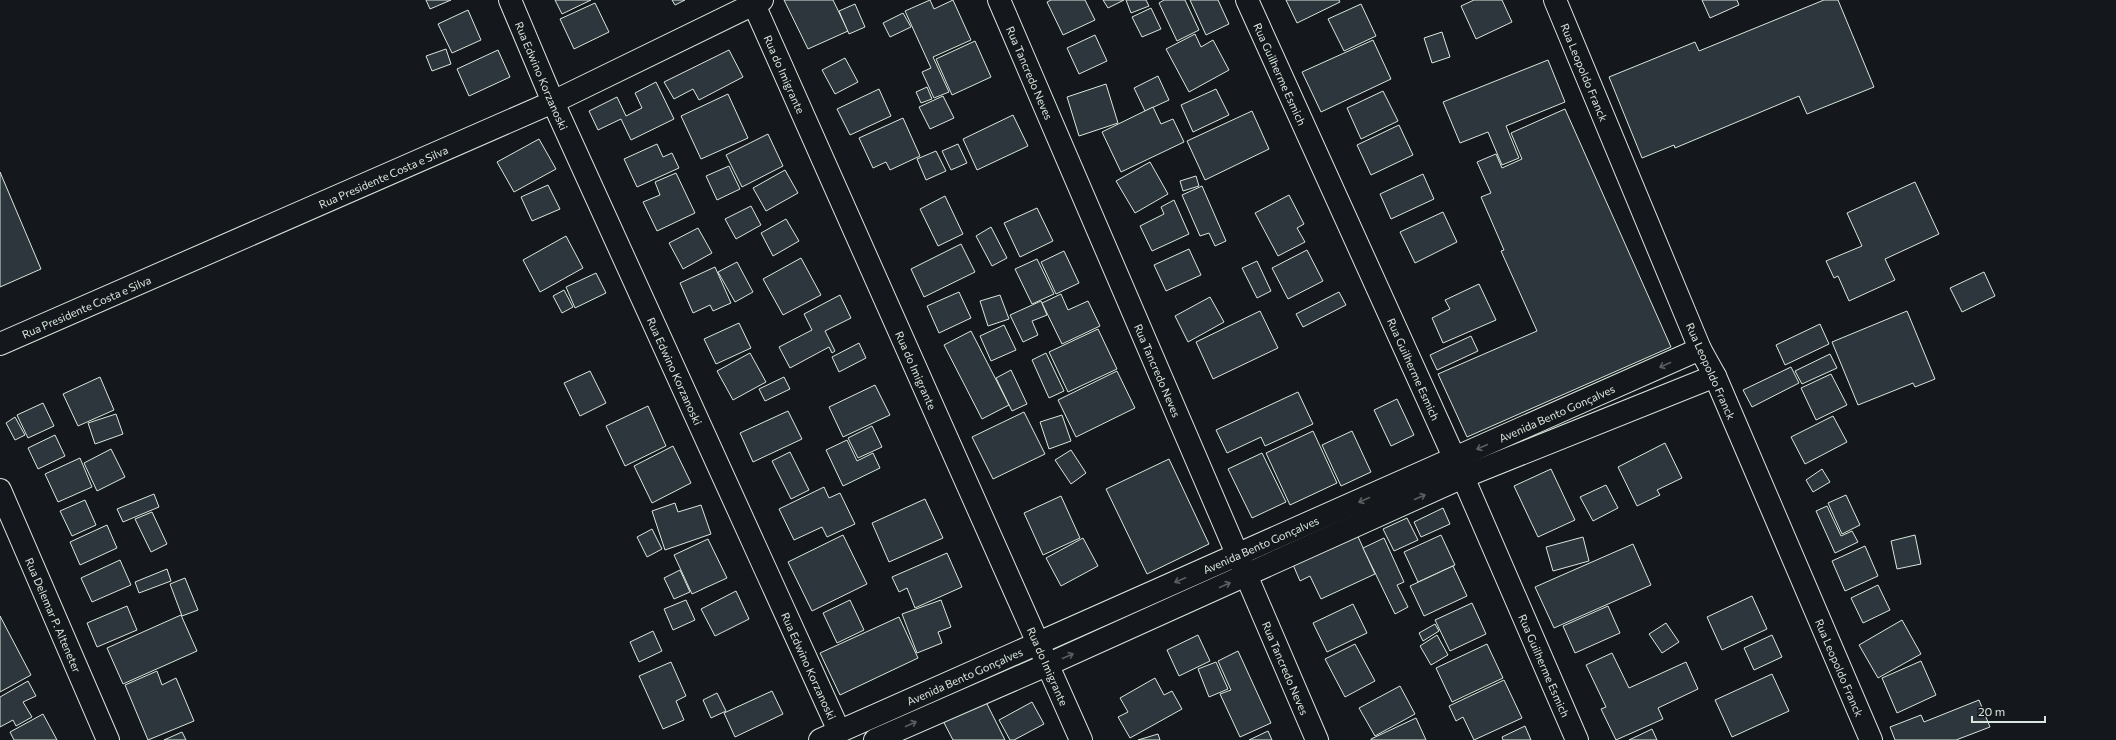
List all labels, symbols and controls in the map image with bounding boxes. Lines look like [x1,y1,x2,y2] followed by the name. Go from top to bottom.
[513,19,571,132] street label: Rua Edwino Korzanoski
[1252,21,1309,127] street label: Rua Guilherme Esmich
[1559,21,1611,123] street label: Rua Leopoldo Franck
[1004,24,1056,121] street label: Rua Tancredo Neves
[762,33,808,115] street label: Rua do Imigrante
[316,142,450,210] street label: Rua Presidente Costa e Silva
[20,272,153,340] street label: Rua Presidente Costa e Silva
[645,315,705,427] street label: Rua Edwino Korzanoski
[1385,316,1443,422] street label: Rua Guilherme Esmich
[1684,320,1738,422] street label: Rua Leopoldo Franck
[1132,322,1184,419] street label: Rua Tancredo Neves
[893,329,940,411] street label: Rua do Imigrante
[1659,362,1671,369] one-way arrow
[1497,381,1617,444] street label: Avenida Bento Gonçalves
[1477,444,1489,451] one-way arrow
[1414,493,1426,500] one-way arrow
[1358,497,1370,504] one-way arrow
[1201,513,1320,576] street label: Avenida Bento Gonçalves
[23,556,85,675] street label: Rua Delemar P. Alteneter
[1175,577,1187,584] one-way arrow
[1219,581,1231,588] one-way arrow
[779,610,839,722] street label: Rua Edwino Korzanoski
[1517,612,1573,719] street label: Rua Guilherme Esmich
[1813,617,1867,718] street label: Rua Leopoldo Franck
[1260,619,1312,717] street label: Rua Tancredo Neves
[1025,625,1071,708] street label: Rua do Imigrante
[904,644,1024,707] street label: Avenida Bento Gonçalves
[1062,651,1074,659] one-way arrow
[1972,698,2045,724] scale bar
[1978,704,2005,718] text: 20 m
[904,720,916,728] one-way arrow

